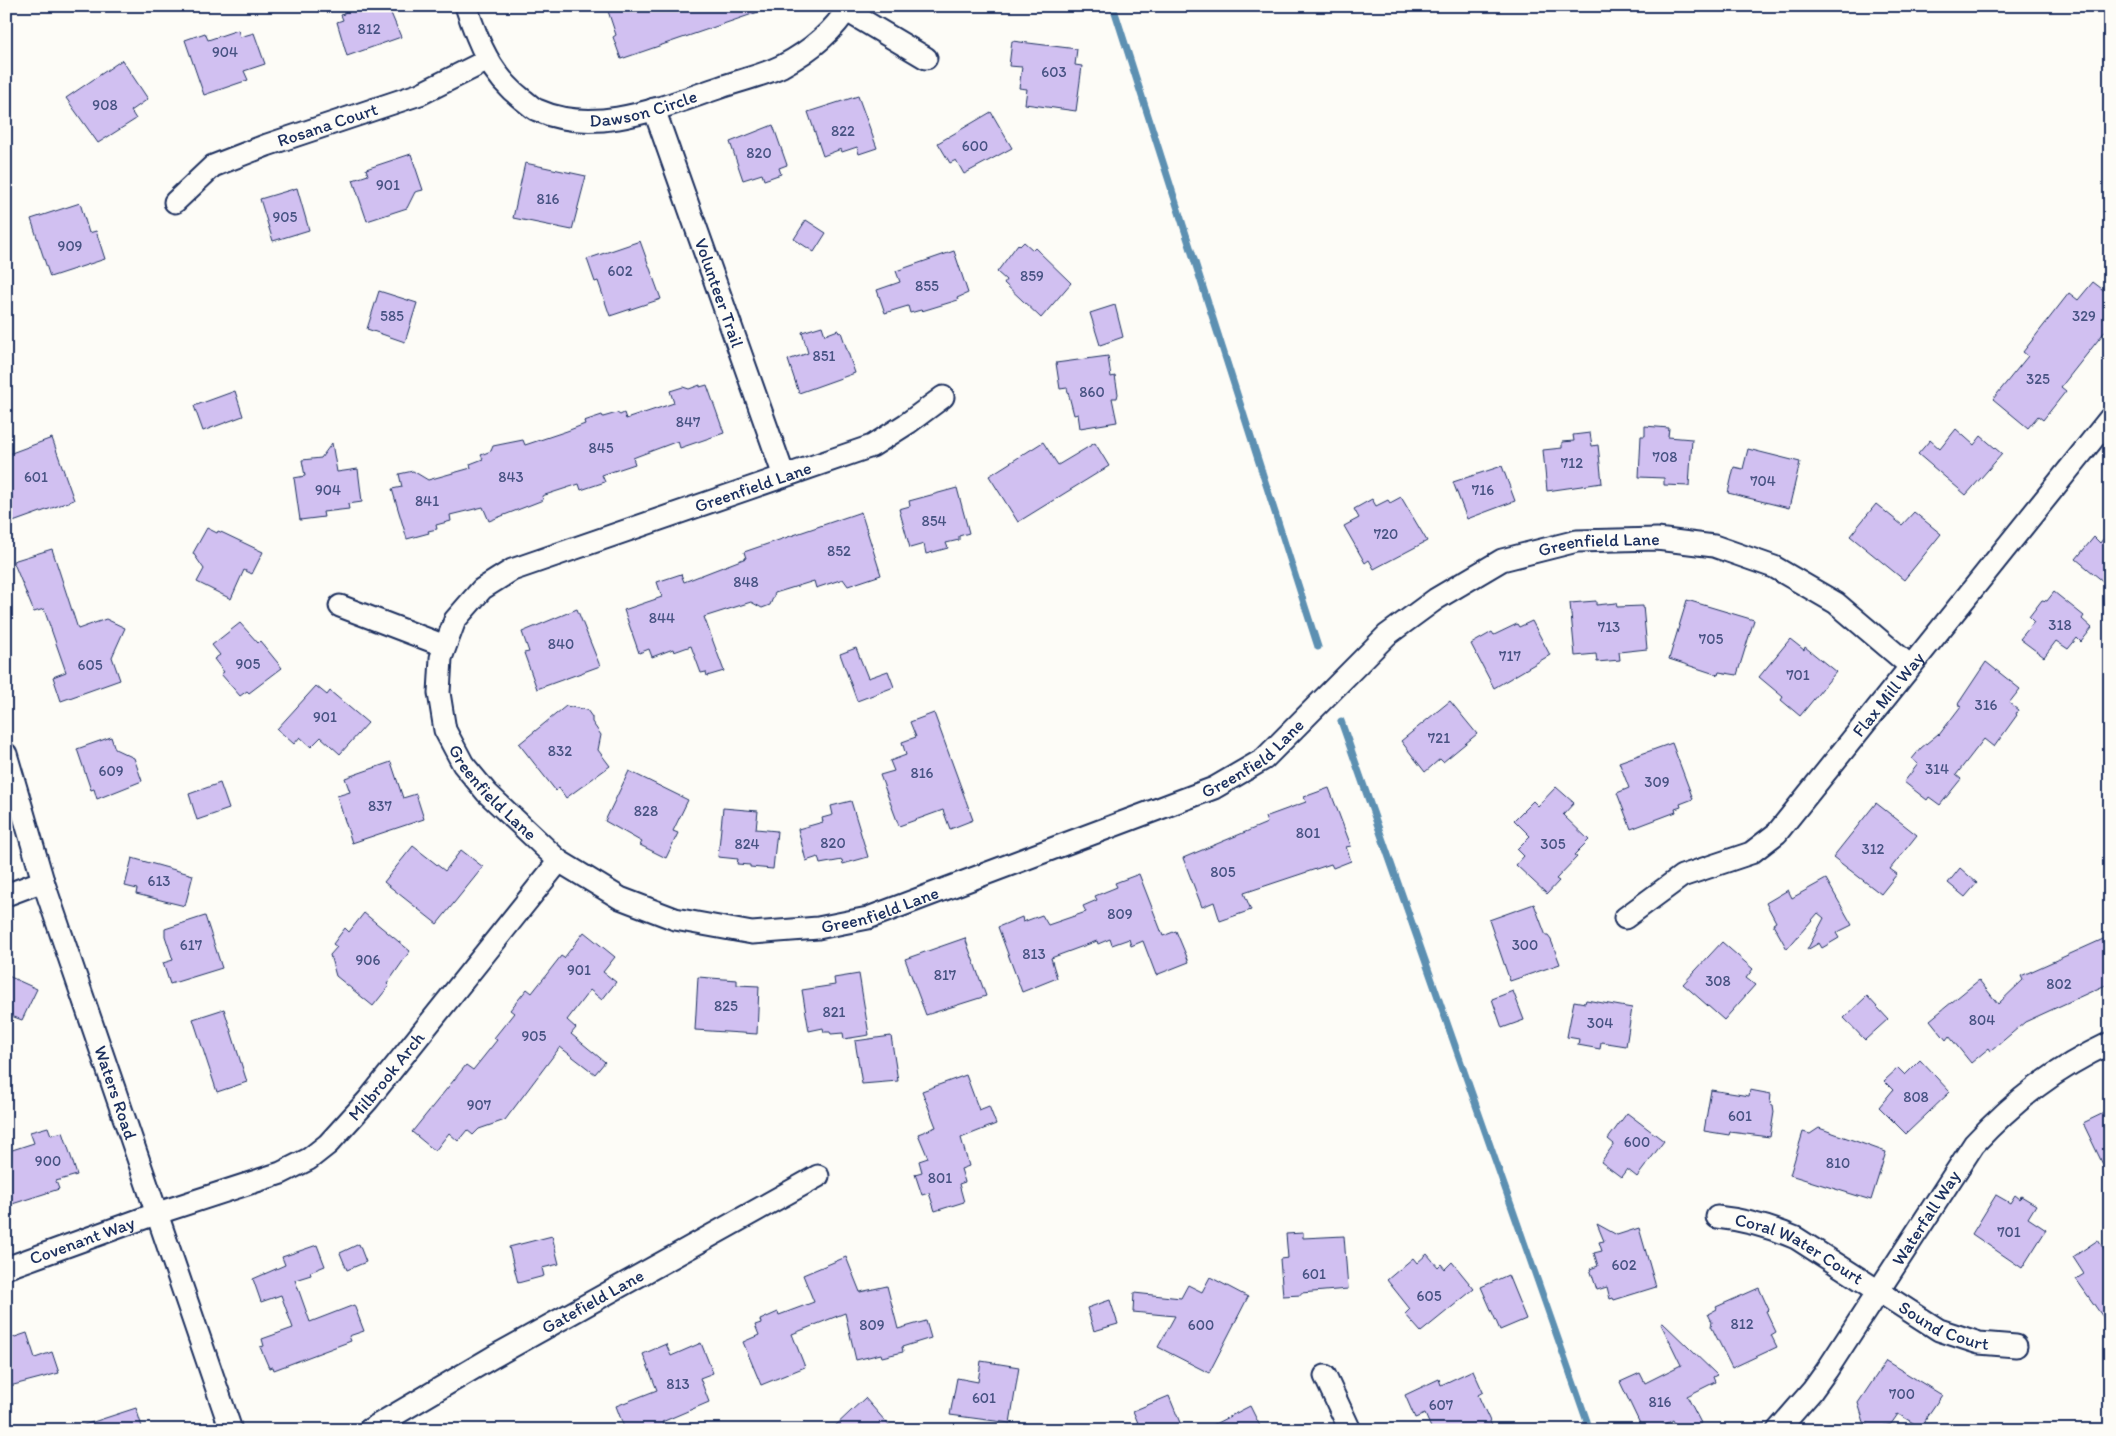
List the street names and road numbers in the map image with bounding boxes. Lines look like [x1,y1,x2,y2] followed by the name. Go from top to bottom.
[589,85,700,132] street label: Dawson Circle
[274,98,381,152] street label: Rosana Court
[690,235,749,350] street label: Volunteer Trail
[692,457,814,517] street label: Greenfield Lane
[1536,528,1660,561] street label: Greenfield Lane
[1847,647,1929,741] street label: Flax Mill Way
[1199,714,1309,803] street label: Greenfield Lane
[444,741,541,845] street label: Greenfield Lane
[819,881,942,938] street label: Greenfield Lane
[344,1027,429,1125] street label: Milbrook Arch
[89,1043,142,1143] street label: Waters Road
[1887,1166,1965,1270] street label: Waterfall Way
[1733,1209,1868,1289] street label: Coral Water Court
[27,1211,138,1270] street label: Covenant Way
[538,1264,648,1339] street label: Gatefield Lane
[1894,1296,1990,1355] street label: Sound Court

